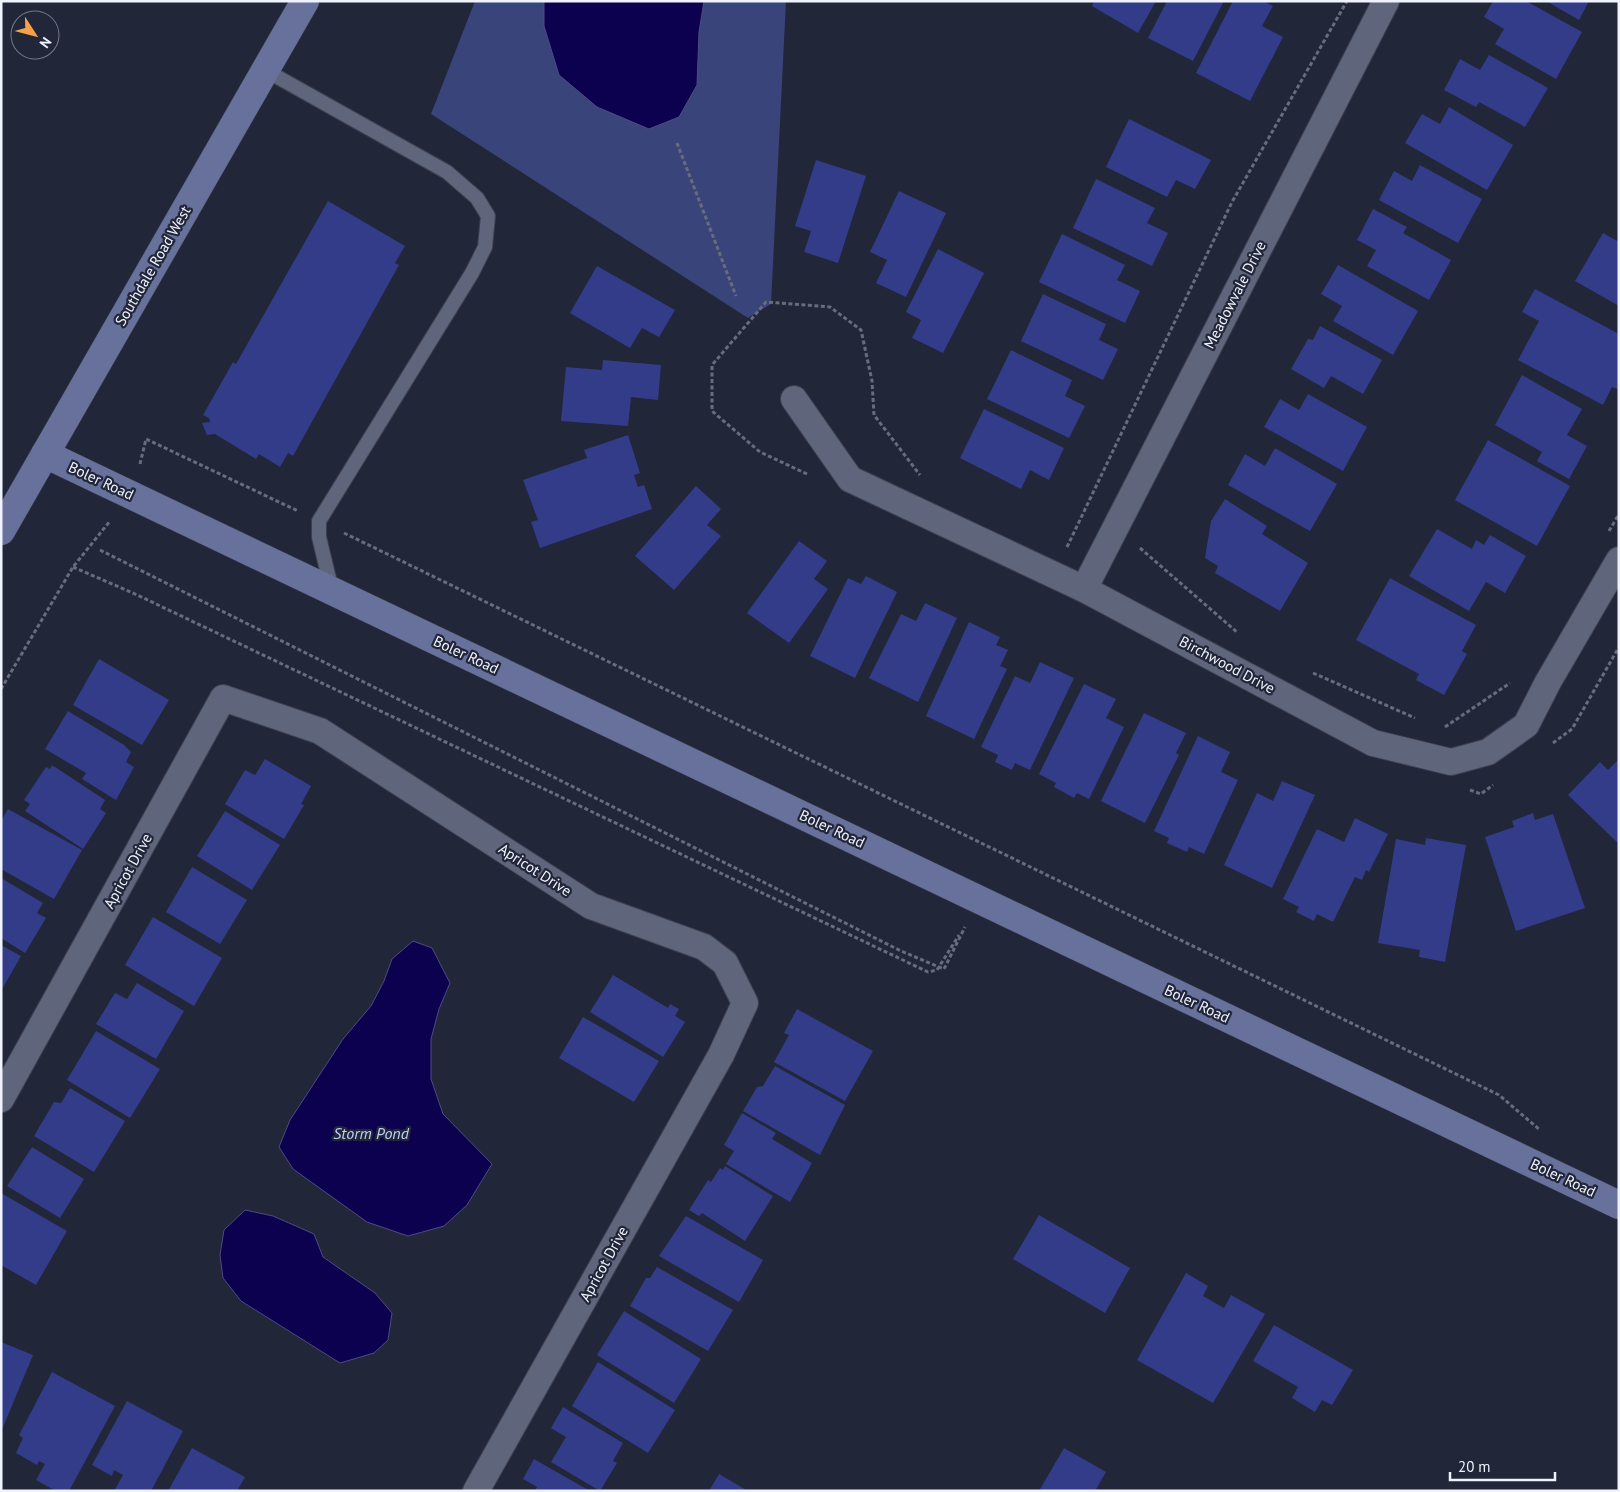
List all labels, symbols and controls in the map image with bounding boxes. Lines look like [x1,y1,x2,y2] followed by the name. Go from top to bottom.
[10,10,60,60] north arrow
[36,34,56,52] text: N
[111,202,195,329] street label: Southdale Road West
[1199,238,1270,352] street label: Meadowvale Drive
[66,457,137,504] street label: Boler Road
[431,631,502,678] street label: Boler Road
[1176,631,1278,698] street label: Birchwood Drive
[797,805,868,852] street label: Boler Road
[99,830,156,912] street label: Apricot Drive
[495,839,575,900] street label: Apricot Drive
[1162,980,1233,1027] street label: Boler Road
[333,1123,410,1143] water label: Storm Pond
[1528,1154,1599,1201] street label: Boler Road
[575,1223,632,1305] street label: Apricot Drive
[1450,1450,1555,1482] scale bar
[1458,1457,1491,1476] text: 20 m

